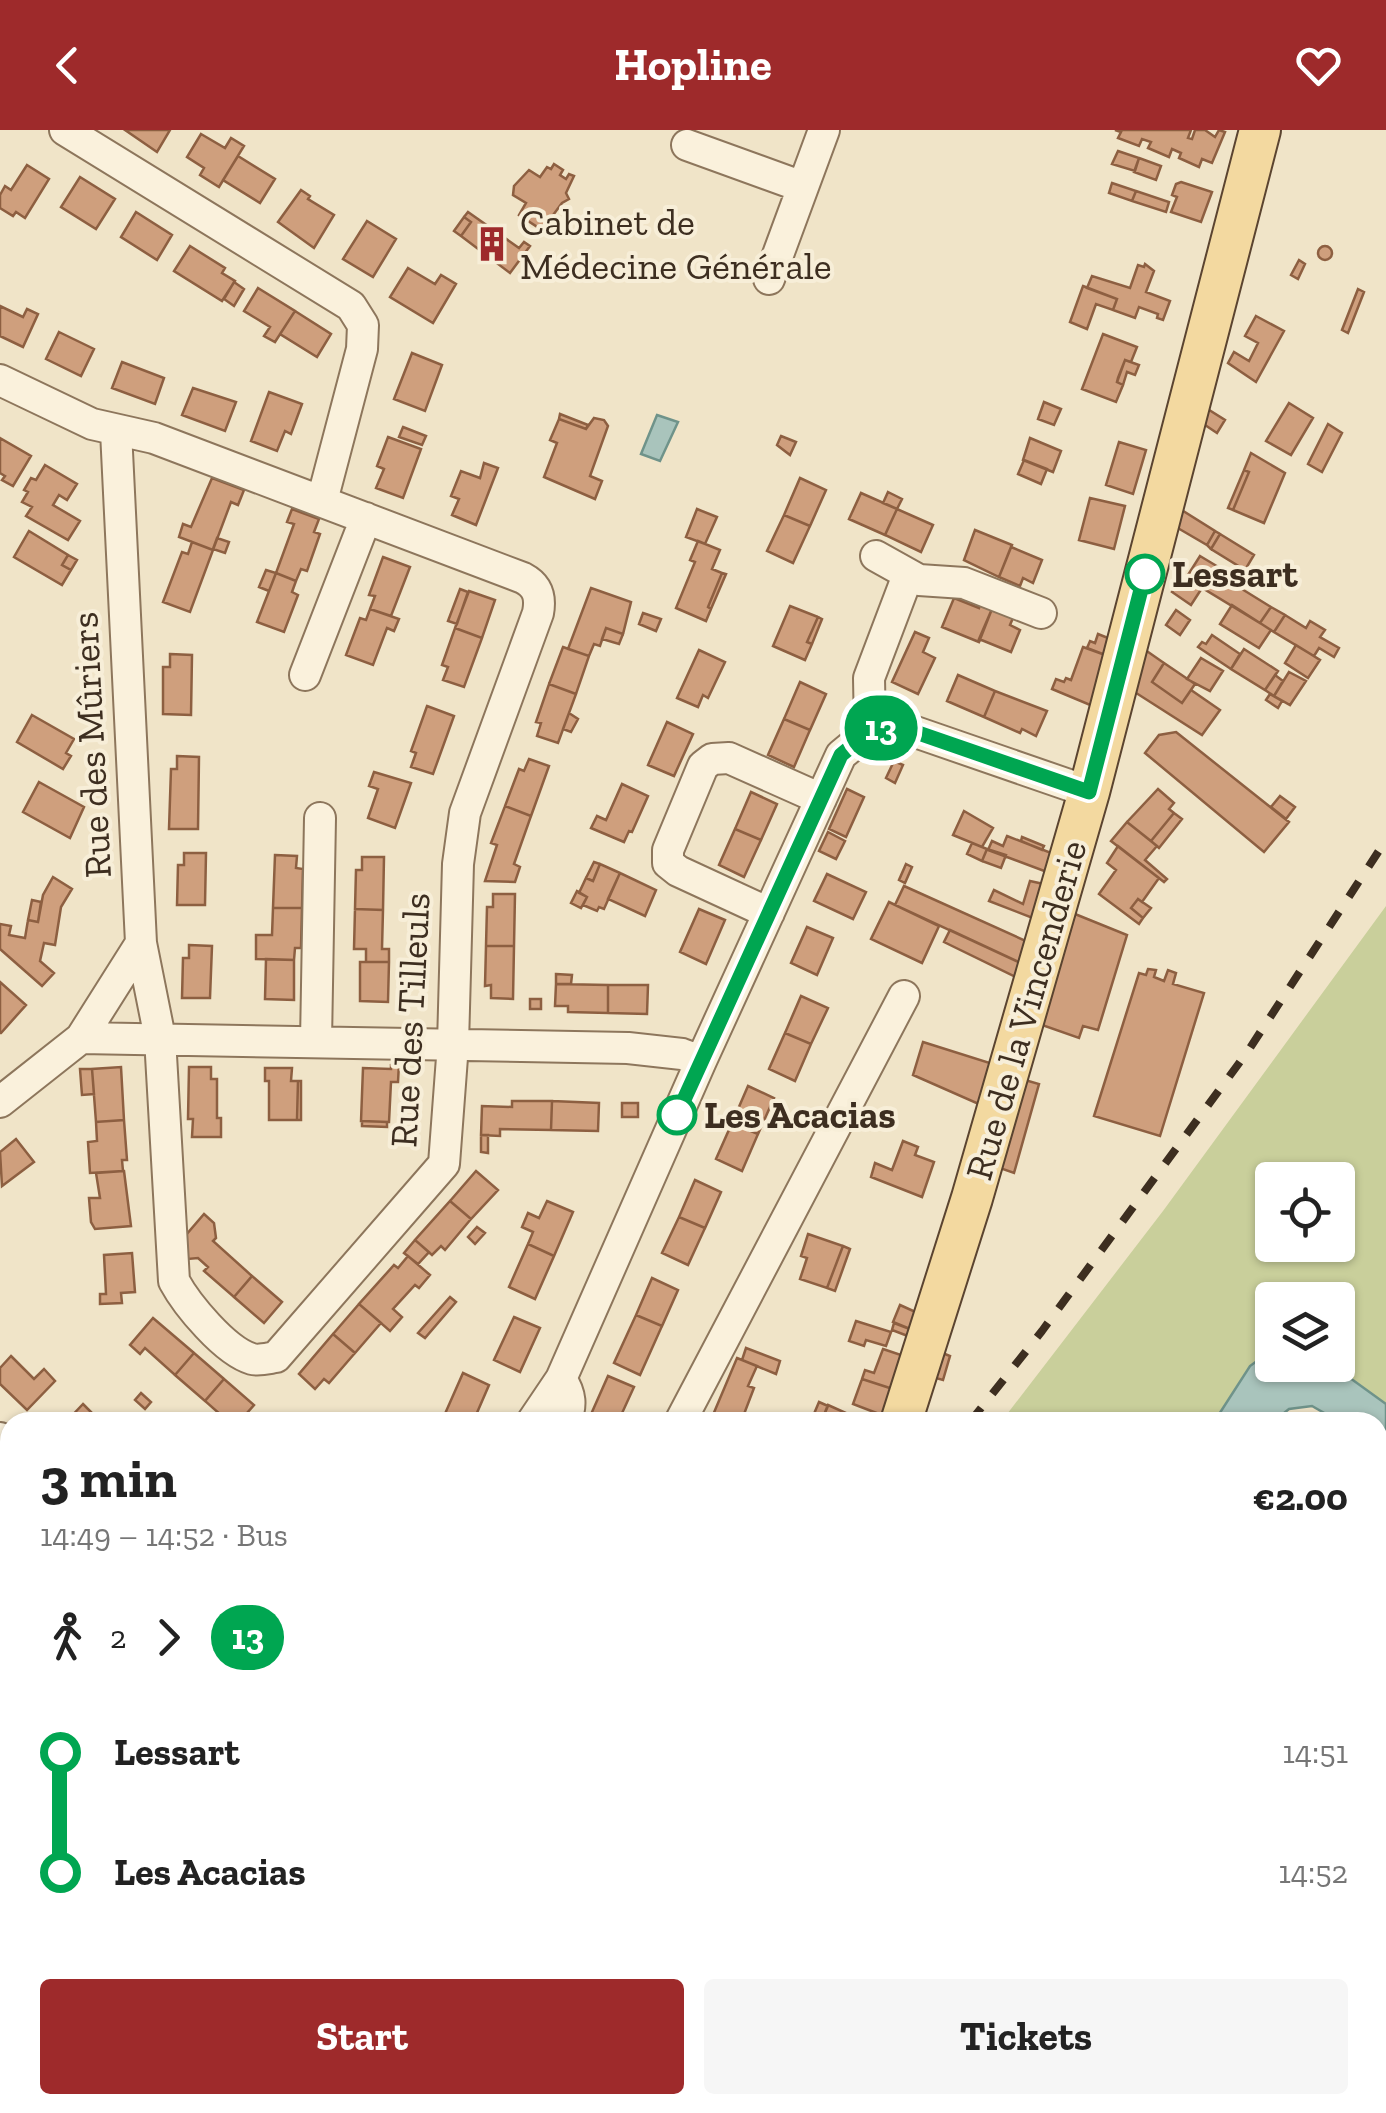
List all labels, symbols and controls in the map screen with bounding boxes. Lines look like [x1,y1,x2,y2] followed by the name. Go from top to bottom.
[40,38,95,93] icon: back
[614,38,772,92] text: Hopline
[1291,38,1346,93] icon: heart
[520,199,832,289] place label: Cabinet de Médecine Générale
[473,225,511,263] building icon: Cabinet de Médecine Générale
[1172,551,1298,597] place label: Lessart
[1126,555,1164,593] marker: Lessart
[61,611,121,879] street label: Rue des Mûriers
[836,696,926,760] line badge: 13
[865,707,897,749] text: 13
[956,835,1096,1185] street label: Rue de la Vincenderie
[380,892,440,1148] street label: Rue des Tilleuls
[704,1092,896,1138] place label: Les Acacias
[658,1096,696,1134] marker: Les Acacias
[1255,1162,1355,1382] map controls
[1255,1162,1355,1262] button: locate
[1255,1282,1355,1382] button: layers
[40,1445,177,1511] text: 3 min
[1253,1474,1348,1520] text: €2.00
[40,1516,288,1554] text: 14:49 – 14:52 · Bus
[40,1610,95,1665] icon: walk
[141,1610,196,1665] icon: forward
[231,1616,264,1658] text: 13
[110,1618,126,1656] text: 2
[114,1729,240,1775] text: Lessart
[1283,1733,1348,1771] text: 14:51
[114,1849,306,1895] text: Les Acacias
[1278,1853,1348,1891] text: 14:52
[40,1979,684,2094] button: Start
[704,1979,1348,2094] button: Tickets

